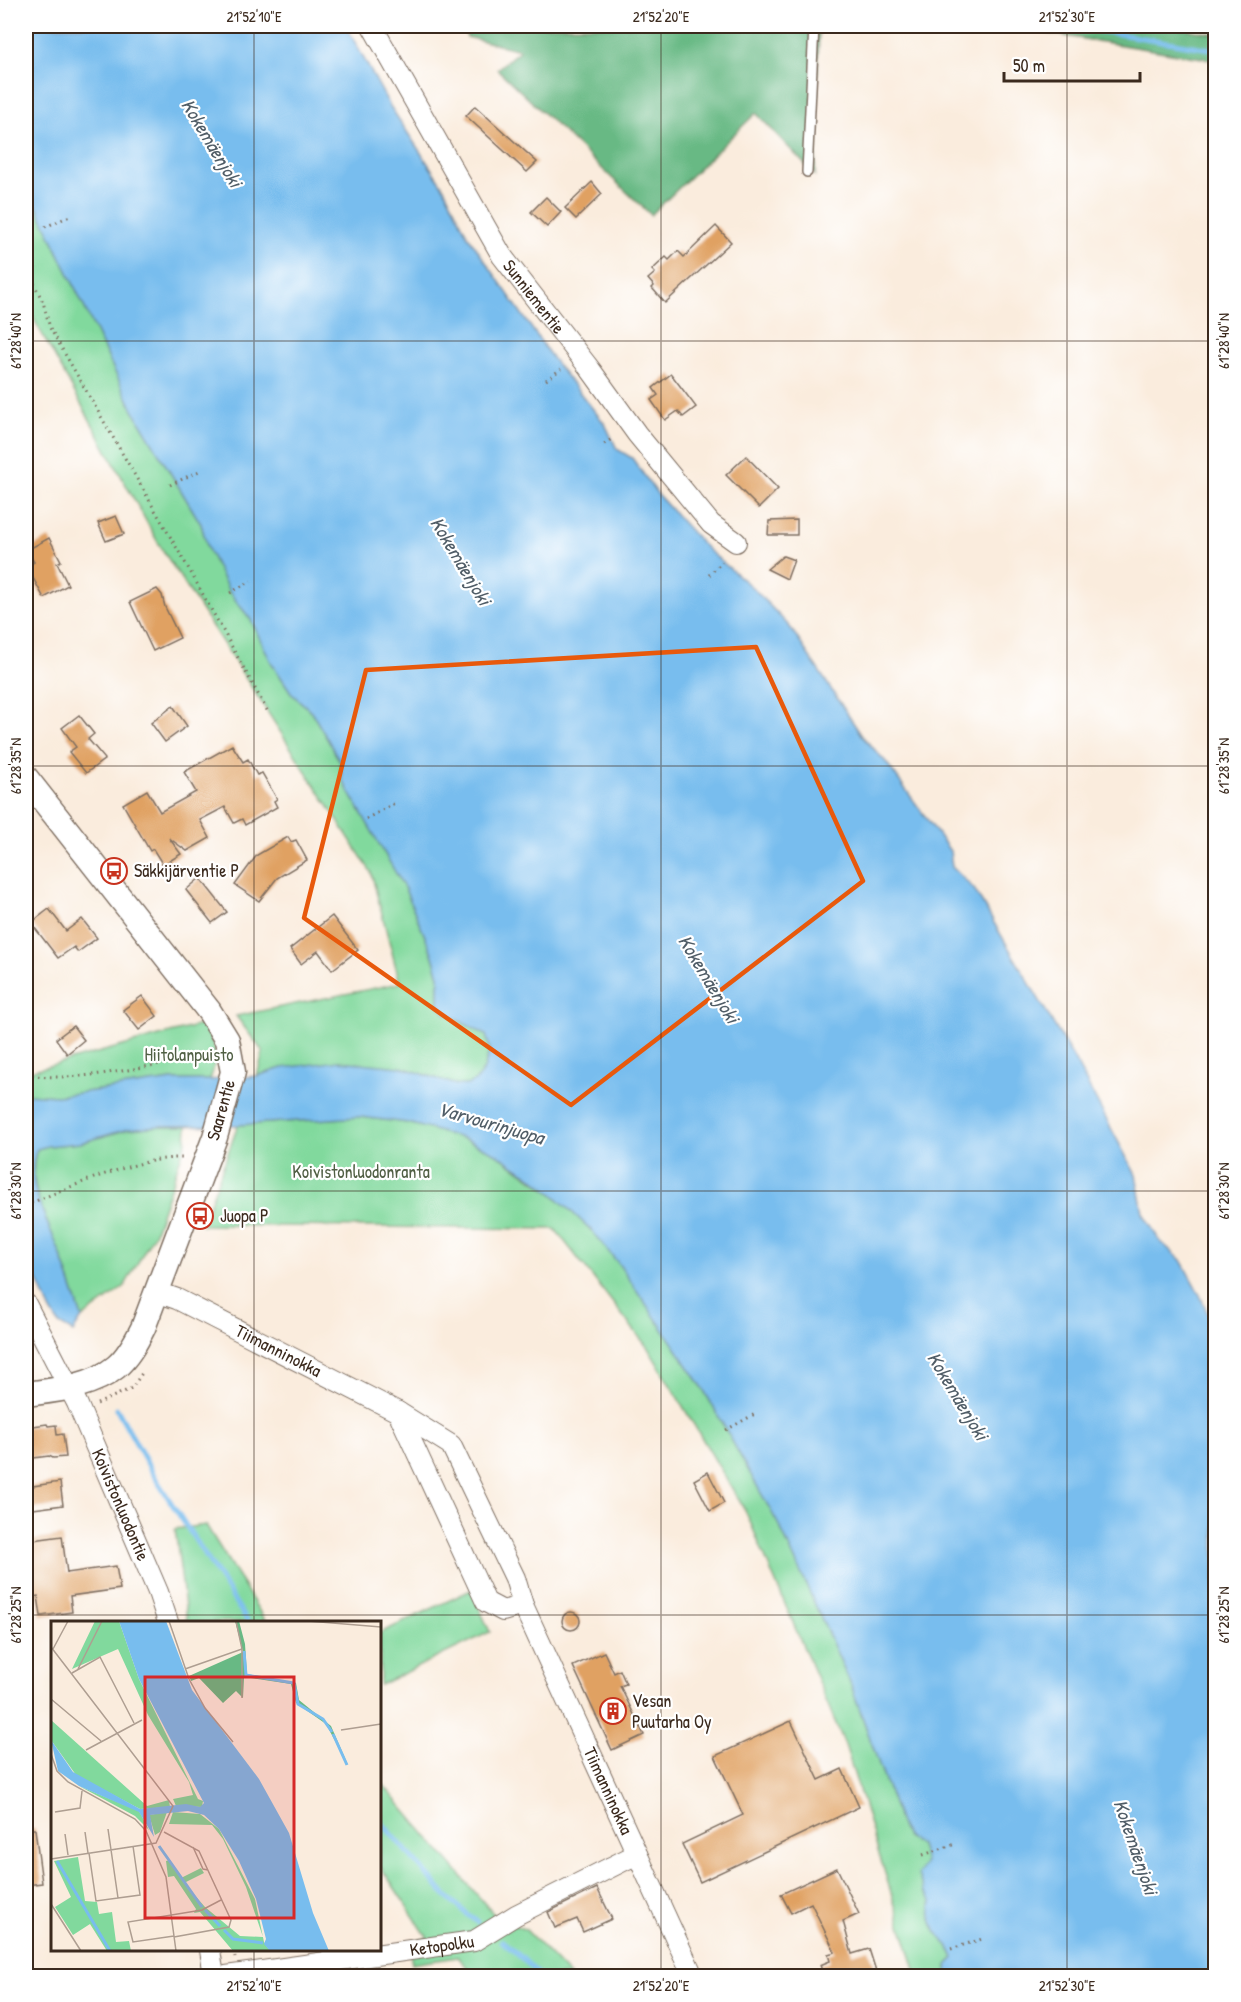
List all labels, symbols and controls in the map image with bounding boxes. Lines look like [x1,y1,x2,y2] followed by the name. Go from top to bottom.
[226,6,282,27] text: 21°52'10"E
[633,6,690,27] text: 21°52'20"E
[1039,6,1096,27] text: 21°52'30"E
[1004,45,1140,83] scale bar
[1013,53,1045,78] text: 50 m
[175,93,251,194] water label: Kokemäenjoki
[497,254,571,339] street label: Sunniementie
[5,313,26,369] text: 61°28'40"N
[1213,313,1234,369] text: 61°28'40"N
[424,511,500,612] water label: Kokemäenjoki
[5,738,26,794] text: 61°28'35"N
[1213,738,1234,794] text: 61°28'35"N
[99,856,129,886] bus stop icon: Säkkijärventie P
[134,858,239,883] place label: Säkkijärventie P
[672,929,748,1030] water label: Kokemäenjoki
[144,1042,234,1067] park label: Hiitolanpuisto
[200,1077,241,1143] street label: Saarentie
[435,1094,549,1152] water label: Varvourinjuopa
[292,1159,430,1184] park label: Koivistonluodonranta
[5,1163,26,1219] text: 61°28'30"N
[1213,1163,1234,1219] text: 61°28'30"N
[185,1201,215,1231] bus stop icon: Juopa P
[220,1203,269,1228] place label: Juopa P
[231,1318,326,1383] street label: Tiimanninokka
[921,1346,997,1447] water label: Kokemäenjoki
[86,1445,156,1564] street label: Koivistonluodontie
[5,1587,26,1643] text: 61°28'25"N
[1213,1587,1234,1643] text: 61°28'25"N
[51,1621,381,1951] inset map
[632,1688,712,1734] place label: Vesan Puutarha Oy
[598,1696,628,1726] building icon: Vesan Puutarha Oy
[578,1743,639,1838] street label: Tiimanninokka
[1108,1796,1166,1900] water label: Kokemäenjoki
[408,1928,475,1962] street label: Ketopolku
[226,1975,282,1996] text: 21°52'10"E
[633,1975,690,1996] text: 21°52'20"E
[1039,1975,1096,1996] text: 21°52'30"E

